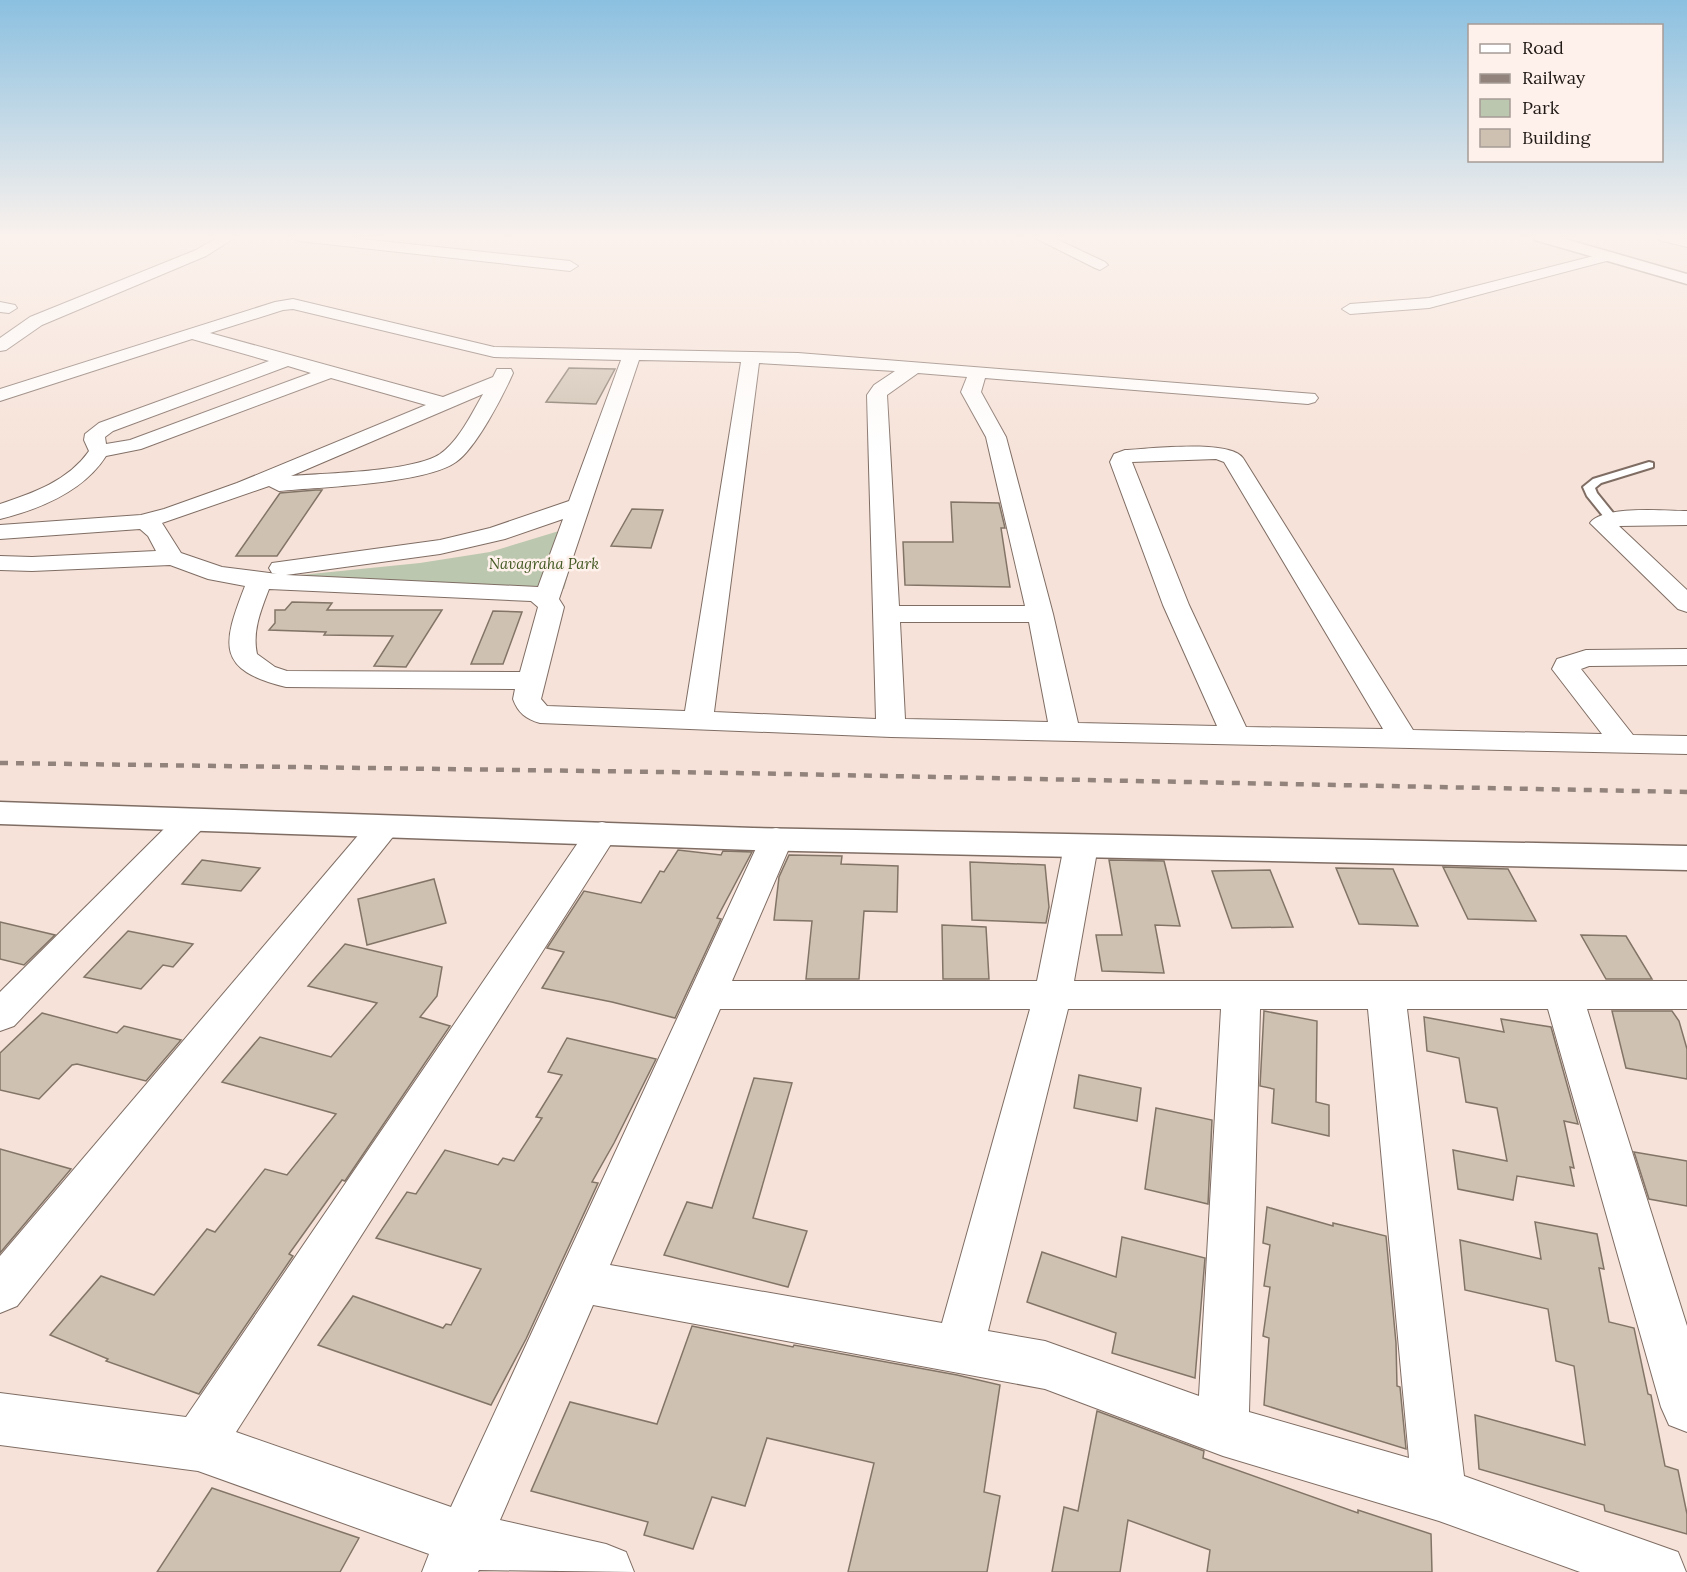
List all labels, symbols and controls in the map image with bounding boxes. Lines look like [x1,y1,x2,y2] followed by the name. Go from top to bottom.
[1468,24,1663,162] legend
[1522,36,1564,59] text: Road
[1522,66,1586,89] text: Railway
[1522,96,1560,119] text: Park
[1522,126,1592,149] text: Building
[489,554,599,573] park label: Navagraha Park

